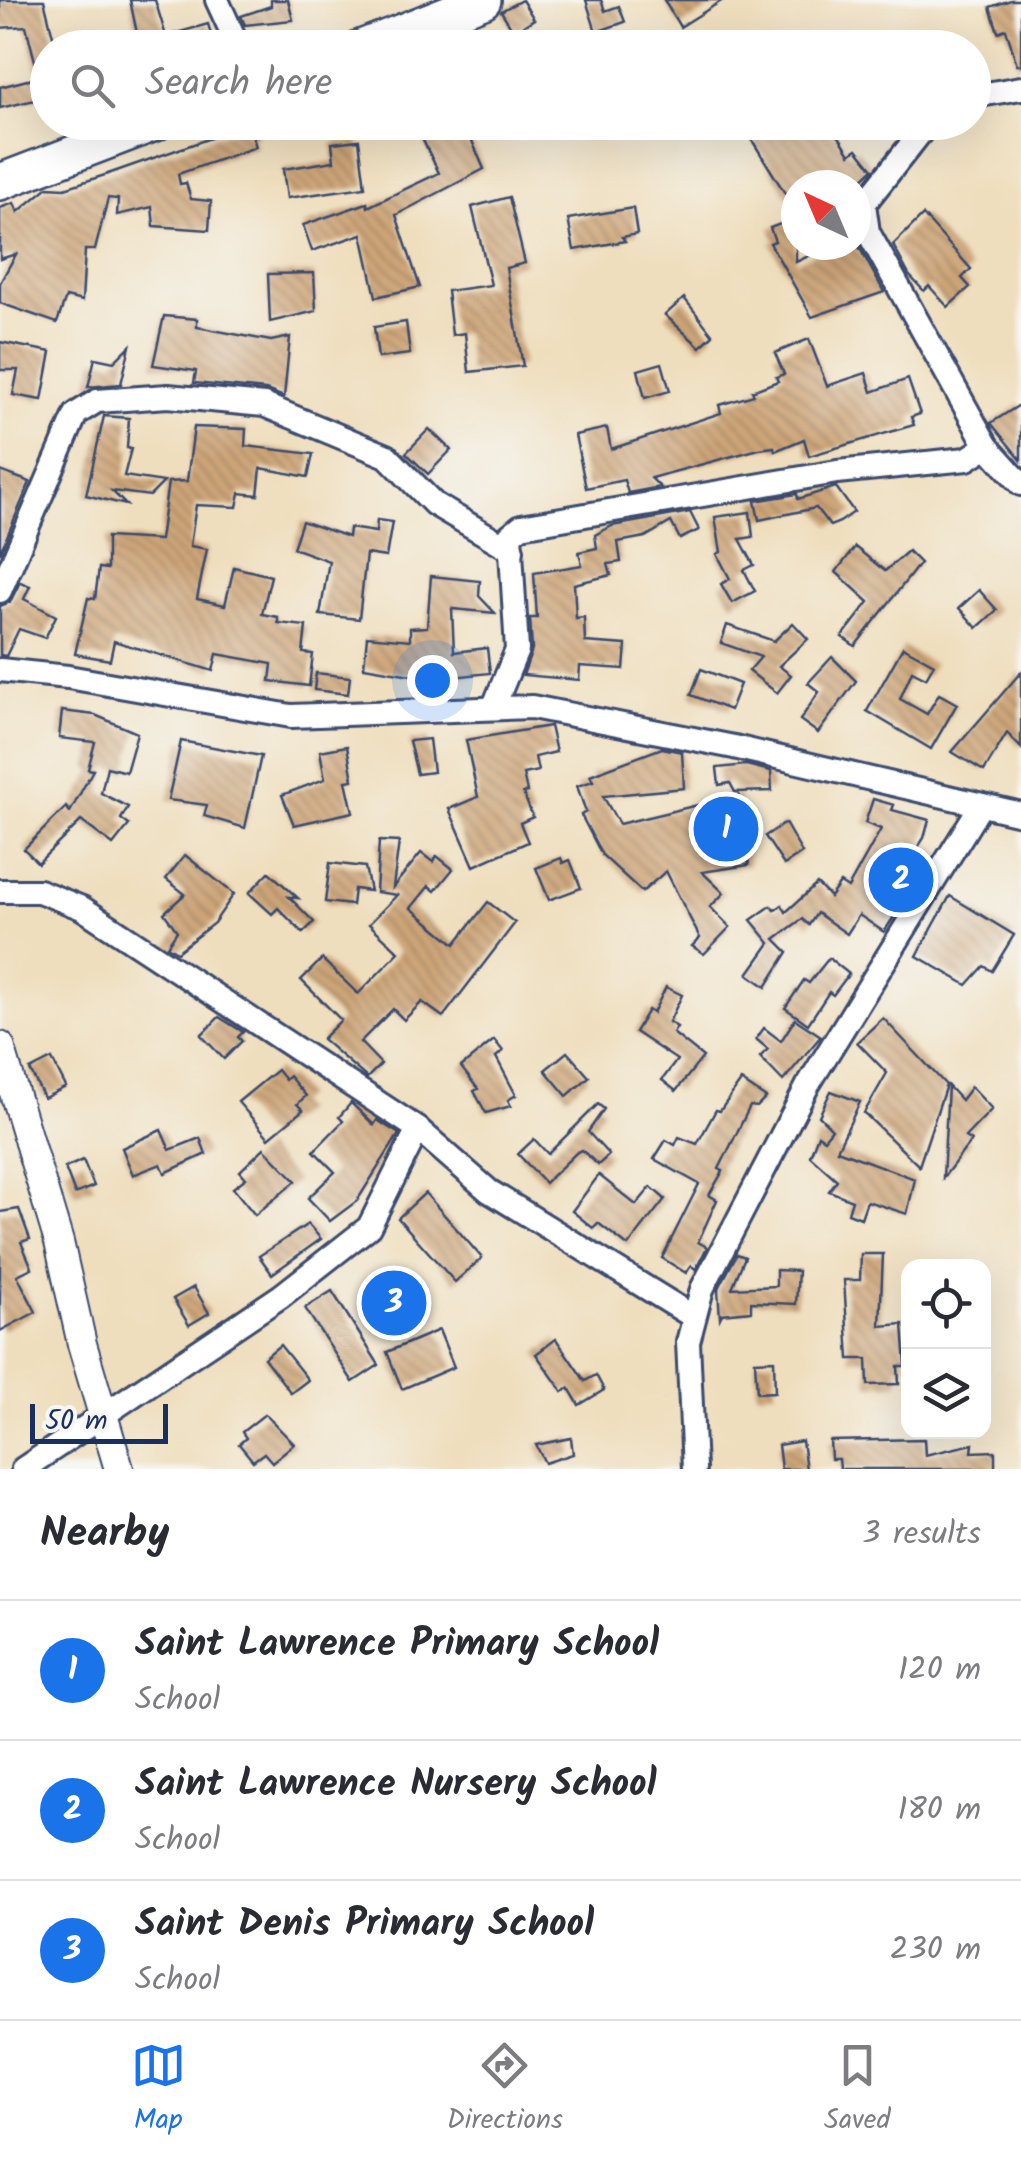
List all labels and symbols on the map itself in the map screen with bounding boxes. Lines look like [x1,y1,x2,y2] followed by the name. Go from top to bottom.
[781,170,871,260] north arrow
[407,655,458,706] your location
[694,792,758,866] pin: 1
[868,842,934,918] pin: 2
[362,1266,426,1340] pin: 3
[30,1399,168,1444] scale bar

